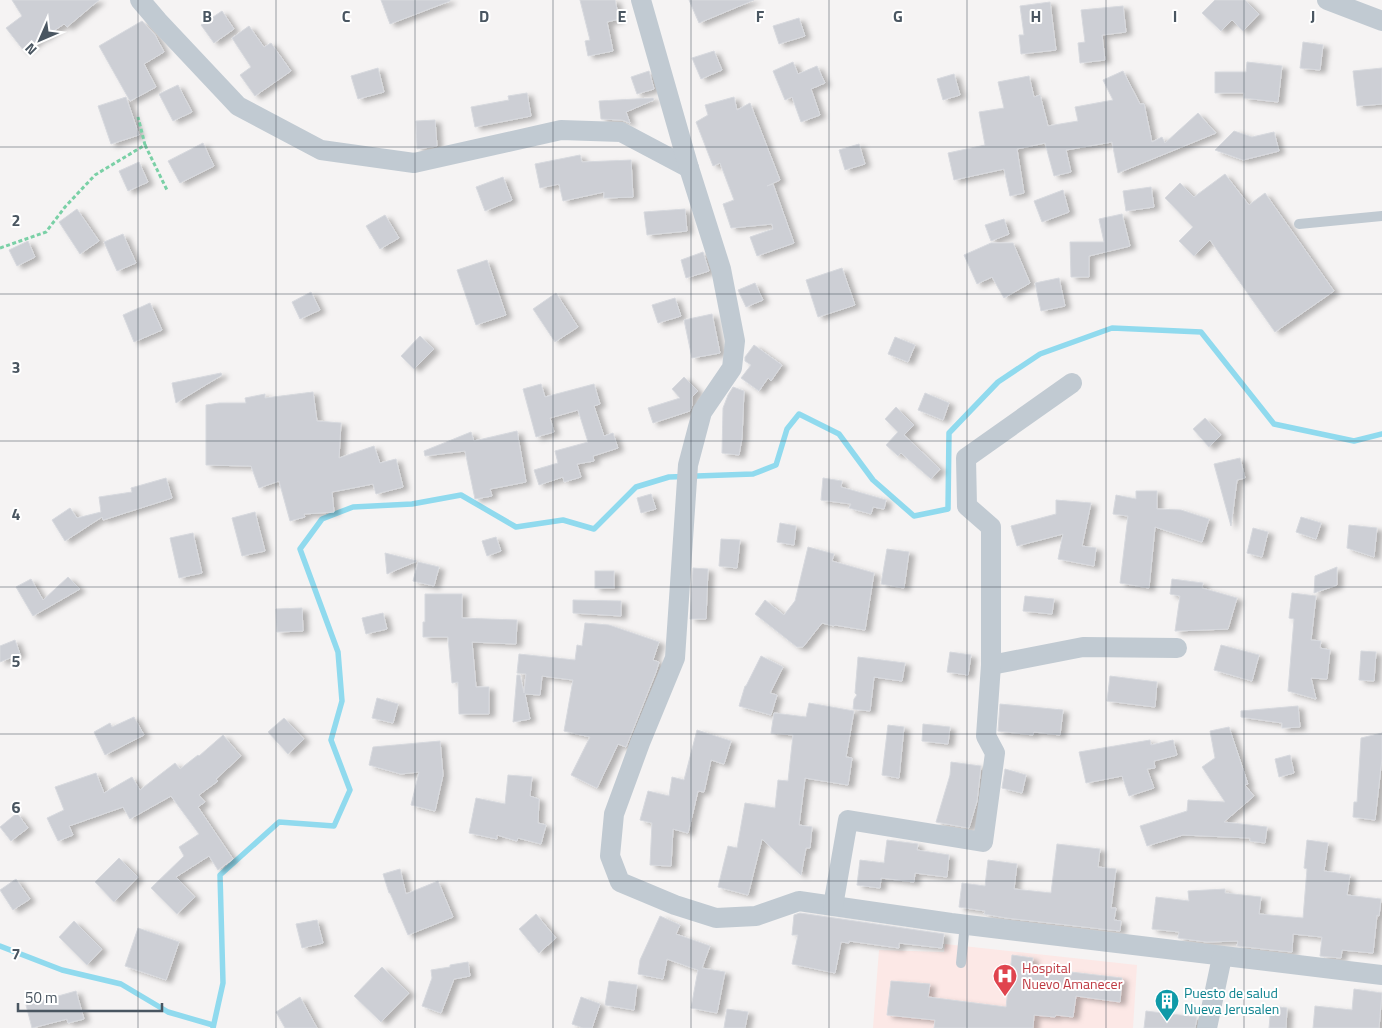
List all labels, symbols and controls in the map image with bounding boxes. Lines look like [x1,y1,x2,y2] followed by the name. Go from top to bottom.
[202,4,212,28] text: B
[342,4,351,28] text: C
[479,4,489,28] text: D
[618,4,627,28] text: E
[756,4,765,28] text: F
[893,4,903,28] text: G
[1031,4,1041,28] text: H
[1173,4,1177,28] text: I
[1311,4,1315,28] text: J
[15,15,65,65] north arrow
[20,39,41,60] text: N
[12,208,20,232] text: 2
[12,355,20,379] text: 3
[12,502,21,526] text: 4
[12,649,21,673] text: 5
[12,795,21,819] text: 6
[12,942,20,966] text: 7
[1022,957,1123,994] place label: Hospital Nuevo Amanecer
[992,963,1018,997] hospital icon: Hospital Nuevo Amanecer
[18,980,161,1012] scale bar
[1184,982,1279,1019] place label: Puesto de salud Nueva Jerusalen
[25,986,58,1009] text: 50 m
[1154,988,1180,1022] building icon: Puesto de salud Nueva Jerusalen

